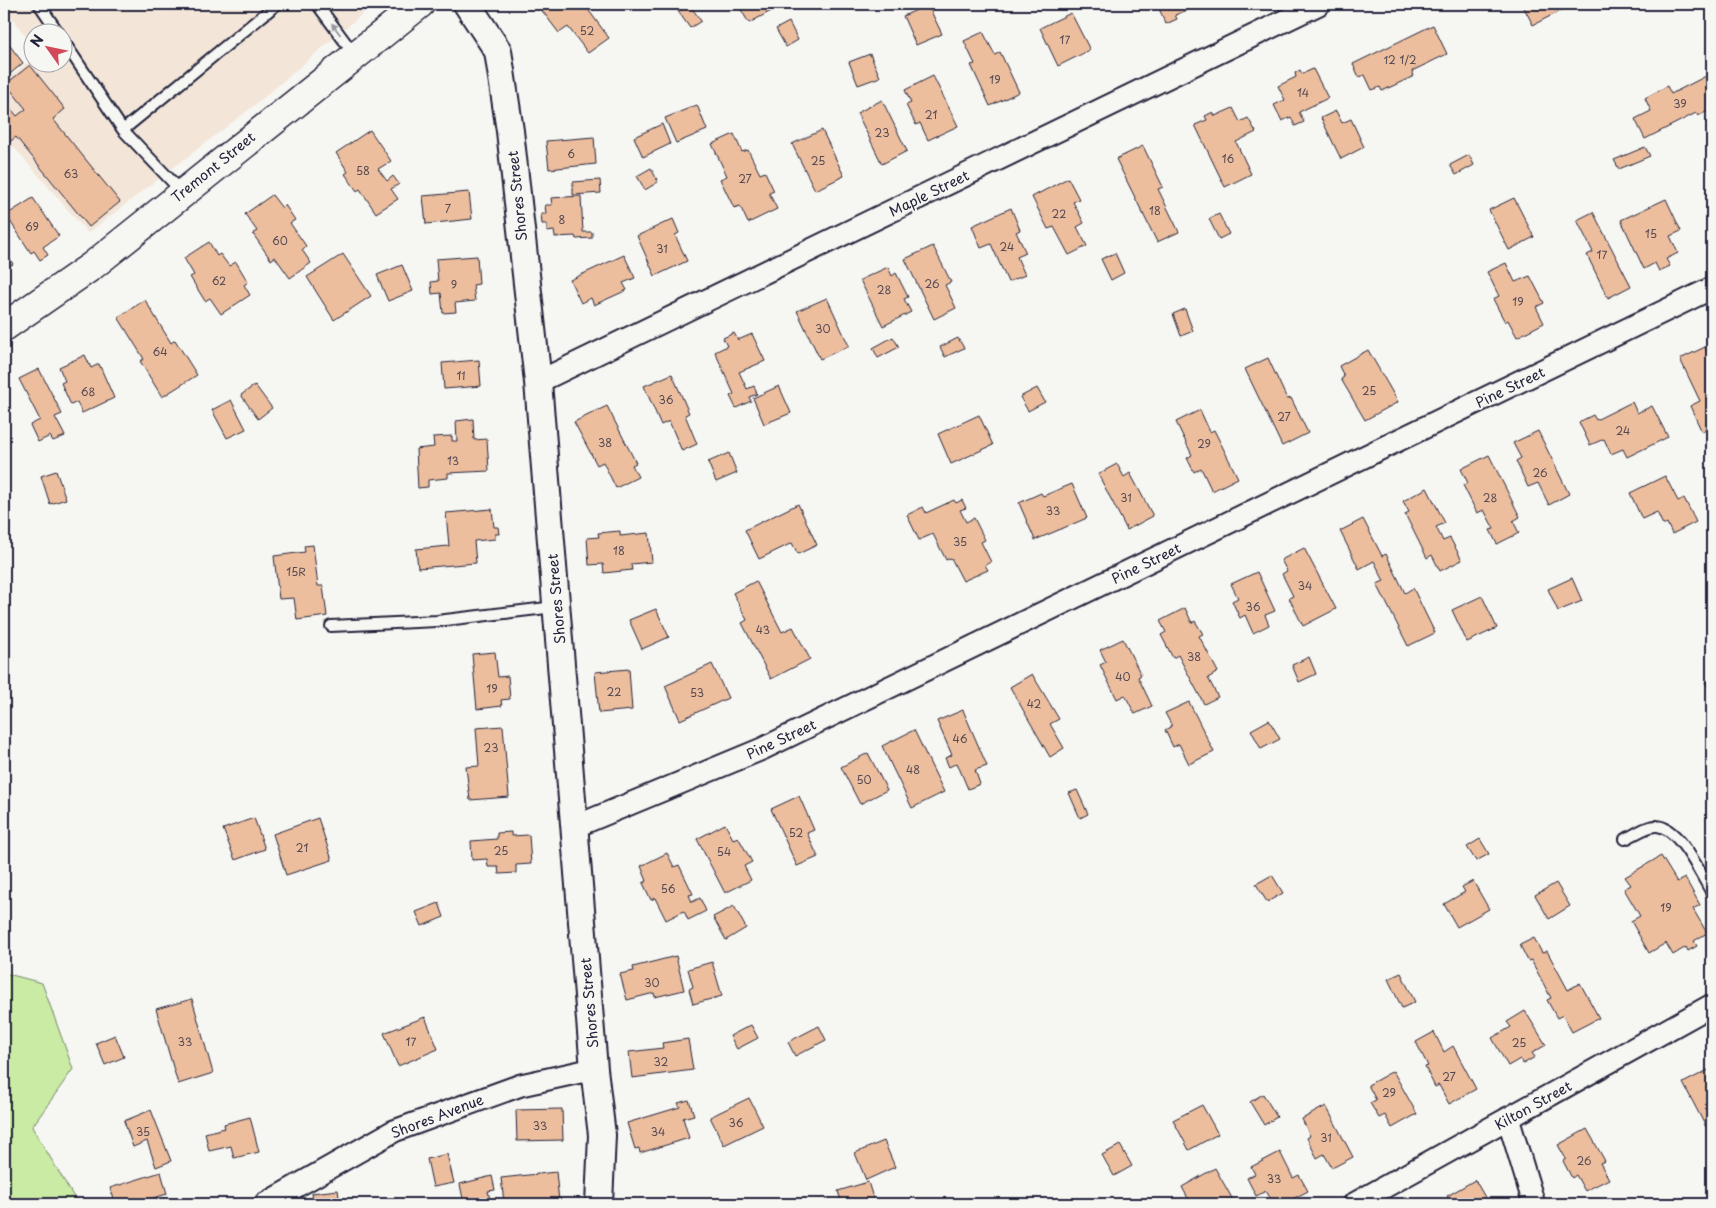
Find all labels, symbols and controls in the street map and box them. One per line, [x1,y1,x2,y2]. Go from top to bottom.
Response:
north arrow [22,22,72,72]
one-way arrow [331,22,341,36]
house number: 52 [580,22,594,39]
text: N [25,30,49,51]
house number: 17 [1060,31,1071,48]
house number: 12 1/2 [1383,51,1417,68]
house number: 19 [989,71,1001,88]
house number: 14 [1297,84,1309,101]
house number: 39 [1673,95,1687,112]
house number: 21 [925,106,937,123]
house number: 23 [875,124,889,141]
street label: Tremont Street [166,126,260,207]
house number: 6 [567,145,575,162]
street label: Shores Street [502,149,532,242]
house number: 16 [1222,150,1235,167]
house number: 25 [811,152,825,169]
house number: 58 [356,162,370,179]
street label: Maple Street [885,164,973,221]
house number: 63 [64,165,78,182]
house number: 27 [738,170,752,187]
house number: 7 [445,200,451,217]
house number: 18 [1149,202,1161,219]
house number: 22 [1052,205,1066,222]
house number: 8 [559,211,566,228]
house number: 69 [25,218,39,235]
house number: 15 [1645,225,1657,242]
house number: 60 [272,232,288,249]
house number: 24 [1000,238,1014,255]
house number: 31 [656,240,668,257]
house number: 17 [1597,246,1608,263]
house number: 62 [212,272,226,289]
house number: 26 [924,275,940,292]
house number: 9 [451,276,457,293]
house number: 28 [877,281,891,298]
house number: 19 [1512,293,1524,310]
house number: 30 [815,320,831,337]
house number: 64 [153,343,167,360]
street label: Pine Street [1472,361,1549,413]
house number: 11 [456,367,466,384]
house number: 25 [1362,382,1376,399]
house number: 68 [81,383,95,400]
house number: 36 [659,391,674,408]
house number: 27 [1277,408,1291,425]
house number: 24 [1616,422,1630,439]
house number: 38 [598,434,612,451]
house number: 29 [1197,435,1211,452]
house number: 13 [447,452,459,469]
house number: 26 [1532,464,1548,481]
house number: 31 [1120,489,1132,506]
house number: 28 [1483,489,1497,506]
house number: 33 [1046,502,1060,519]
house number: 35 [953,533,967,550]
street label: Pine Street [1108,537,1185,589]
house number: 18 [613,542,625,559]
street label: Shores Street [542,553,570,645]
house number: 15R [286,563,306,580]
house number: 34 [1298,577,1312,594]
house number: 36 [1246,598,1261,615]
house number: 43 [756,621,770,638]
house number: 38 [1187,648,1201,665]
house number: 40 [1115,668,1131,685]
house number: 19 [486,680,498,697]
house number: 22 [607,683,621,700]
house number: 53 [690,684,704,701]
house number: 42 [1027,695,1042,712]
street label: Pine Street [743,713,820,764]
house number: 46 [953,730,968,747]
house number: 23 [484,739,498,756]
house number: 48 [906,761,920,778]
house number: 50 [856,771,872,788]
house number: 52 [789,824,803,841]
house number: 21 [296,839,308,856]
house number: 25 [494,842,508,859]
house number: 54 [717,843,731,860]
house number: 56 [661,880,676,897]
house number: 19 [1660,899,1672,916]
street label: Shores Street [575,957,603,1049]
house number: 30 [644,974,660,991]
house number: 33 [178,1033,192,1050]
house number: 17 [406,1033,417,1050]
house number: 25 [1512,1034,1526,1051]
house number: 32 [654,1053,669,1070]
house number: 27 [1442,1068,1456,1085]
street label: Kilton Street [1491,1075,1576,1135]
house number: 29 [1382,1084,1396,1101]
street label: Shores Avenue [387,1089,487,1143]
house number: 36 [729,1114,744,1131]
house number: 33 [533,1117,547,1134]
house number: 35 [136,1123,150,1140]
house number: 34 [651,1123,665,1140]
house number: 31 [1320,1129,1332,1146]
house number: 26 [1576,1152,1592,1169]
house number: 33 [1267,1170,1281,1187]

